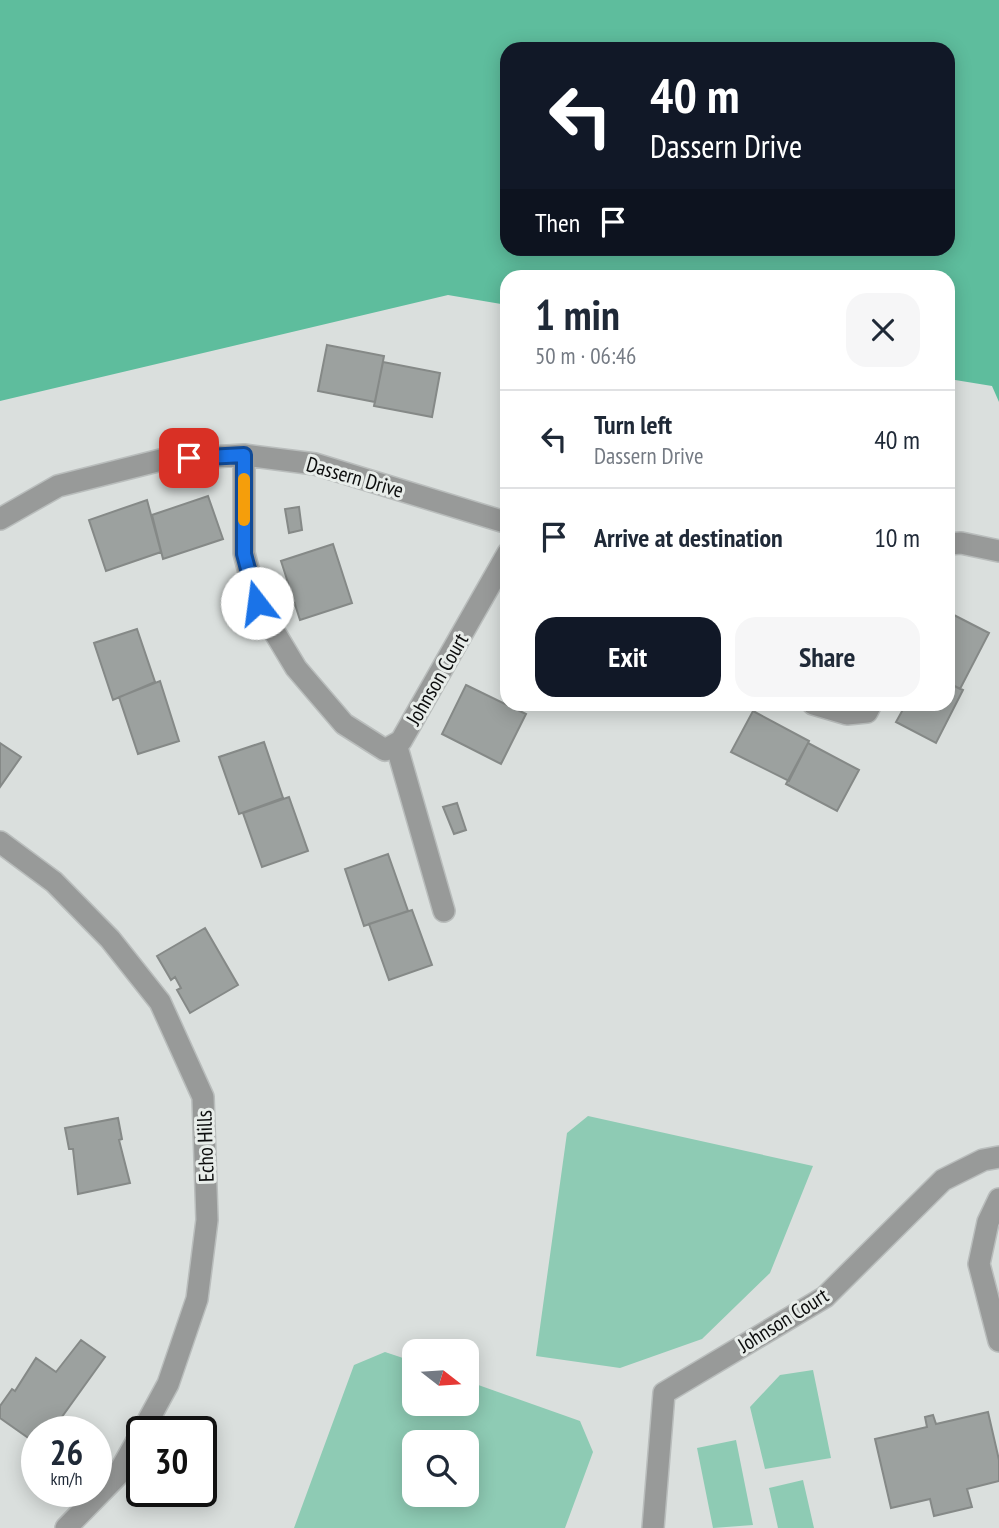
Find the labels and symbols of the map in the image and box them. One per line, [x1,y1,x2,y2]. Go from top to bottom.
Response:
pin [159,428,219,488]
street label: Dassern Drive [303,450,407,504]
position arrow [220,566,294,640]
street label: Johnson Court [399,628,474,731]
street label: Echo Hills [190,1110,220,1182]
street label: Johnson Court [732,1281,833,1359]
north arrow [402,1339,480,1416]
speed limit sign: 30 [126,1416,217,1507]

